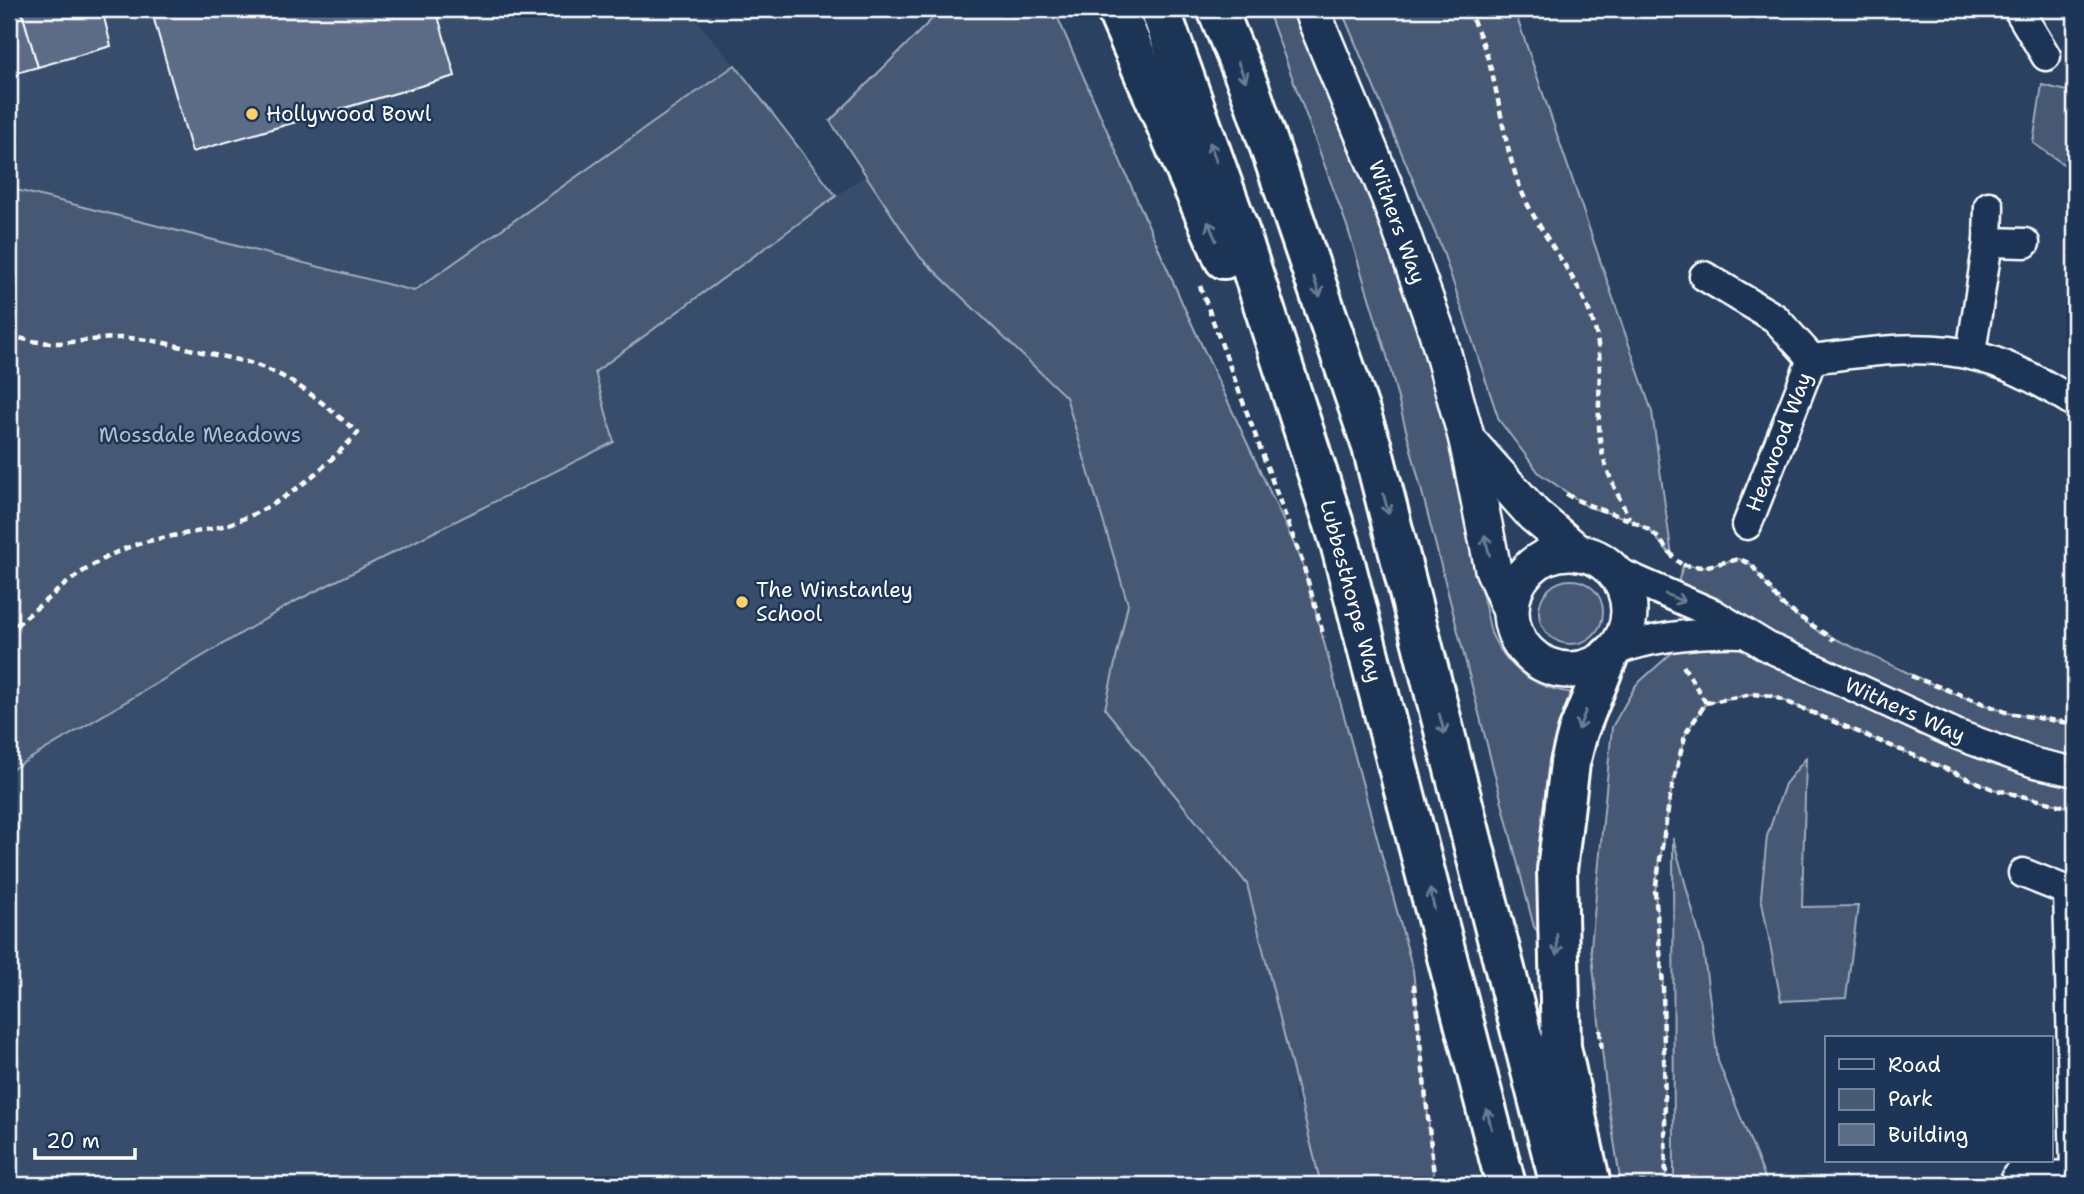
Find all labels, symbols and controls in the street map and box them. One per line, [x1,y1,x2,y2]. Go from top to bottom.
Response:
one-way arrow [1237,61,1250,82]
place label: Hollywood Bowl [266,100,432,128]
marker: Hollywood Bowl [244,106,260,122]
one-way arrow [1206,142,1218,164]
street label: Withers Way [1362,156,1432,288]
one-way arrow [1205,220,1218,242]
one-way arrow [1311,276,1324,298]
street label: Heawood Way [1740,368,1818,516]
park label: Mossdale Meadows [99,421,301,449]
one-way arrow [1380,492,1393,515]
street label: Lubbesthorpe Way [1313,497,1389,685]
one-way arrow [1480,534,1494,557]
place label: The Winstanley School [756,576,913,628]
one-way arrow [1664,592,1686,605]
marker: The Winstanley School [734,594,750,610]
street label: Withers Way [1840,671,1970,749]
one-way arrow [1575,709,1588,731]
one-way arrow [1437,713,1450,735]
one-way arrow [1425,888,1438,911]
one-way arrow [1550,933,1564,956]
legend [1825,1036,2052,1162]
text: Road [1888,1051,1941,1079]
text: Park [1888,1085,1933,1113]
one-way arrow [1482,1108,1495,1131]
scale bar [35,1117,135,1161]
text: Building [1888,1121,1968,1149]
text: 20 m [46,1127,100,1155]

